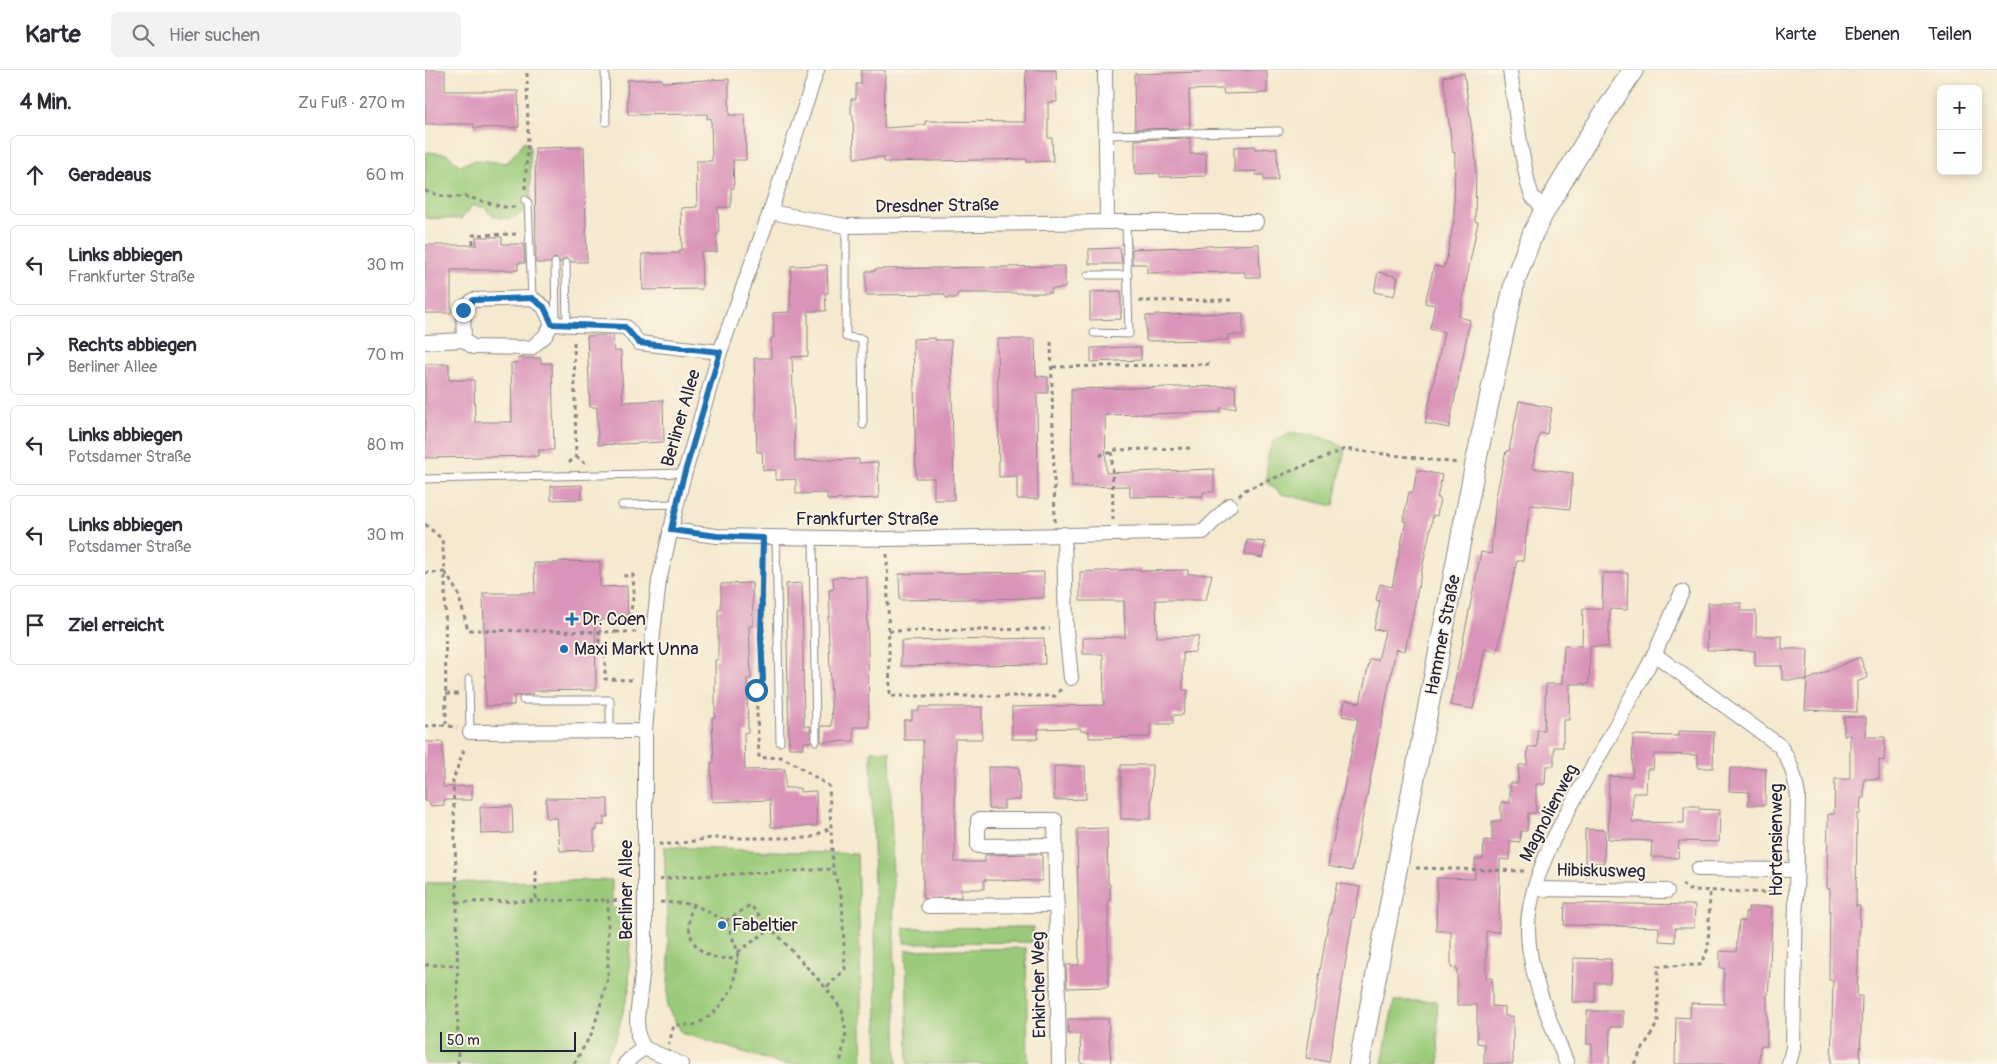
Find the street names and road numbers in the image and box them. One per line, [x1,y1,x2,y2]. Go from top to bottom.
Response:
street label: Dresdner Straße [875,193,999,219]
street label: Berliner Allee [656,367,706,469]
street label: Frankfurter Straße [796,508,938,531]
street label: Hammer Straße [1420,573,1466,697]
street label: Magnolienweg [1514,760,1584,866]
street label: Hortensienweg [1765,783,1788,897]
street label: Berliner Allee [615,840,638,940]
street label: Hibiskusweg [1556,859,1646,883]
street label: Enkircher Weg [1027,931,1051,1039]

